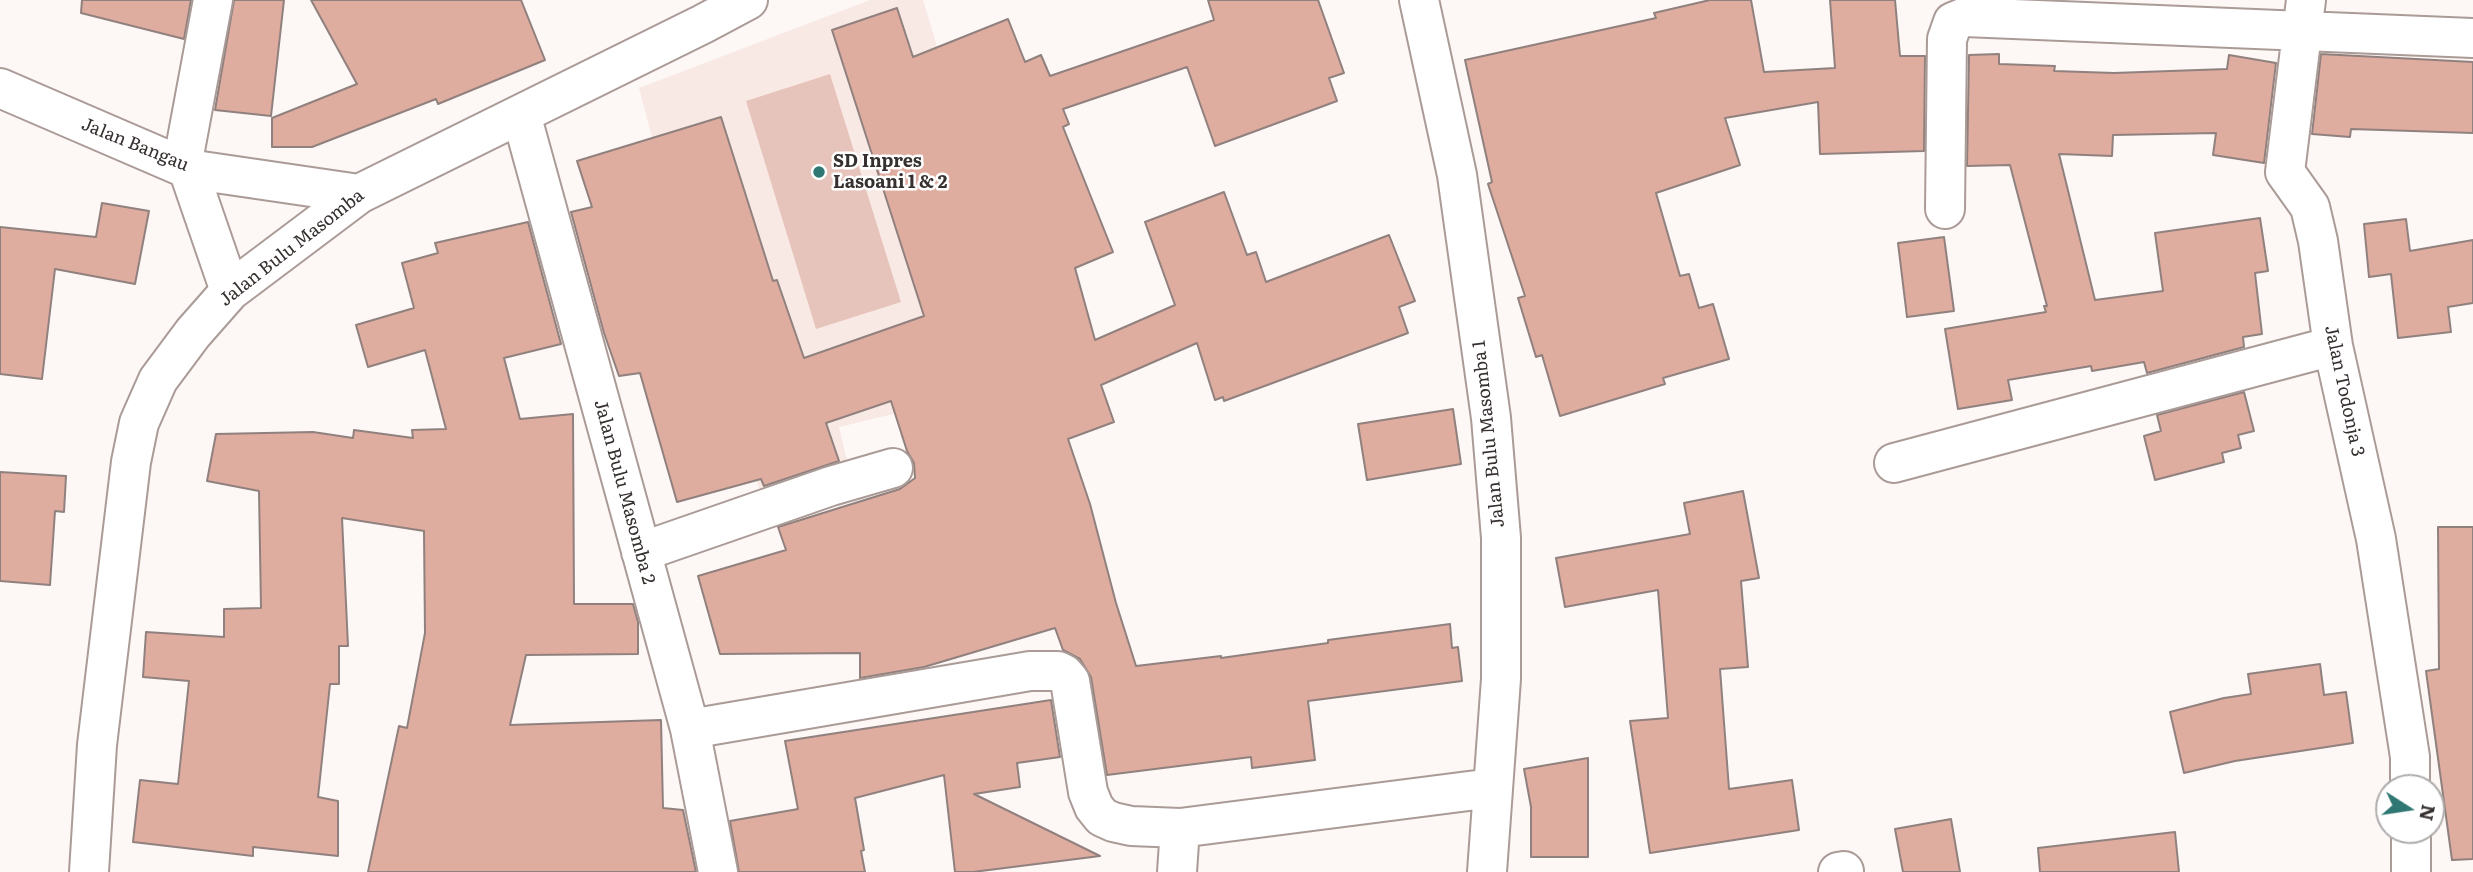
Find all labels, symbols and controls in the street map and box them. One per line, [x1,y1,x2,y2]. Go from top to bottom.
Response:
street label: Jalan Bangau [78,114,192,176]
place label: SD Inpres Lasoani 1 & 2 [833,151,947,194]
marker: SD Inpres Lasoani 1 & 2 [811,164,827,180]
street label: Jalan Bulu Masomba [215,185,369,311]
street label: Jalan Todonja 3 [2320,323,2368,459]
street label: Jalan Bulu Masomba 1 [1468,339,1510,529]
street label: Jalan Bulu Masomba 2 [589,397,659,587]
north arrow [2375,774,2445,844]
text: N [2413,802,2444,824]

